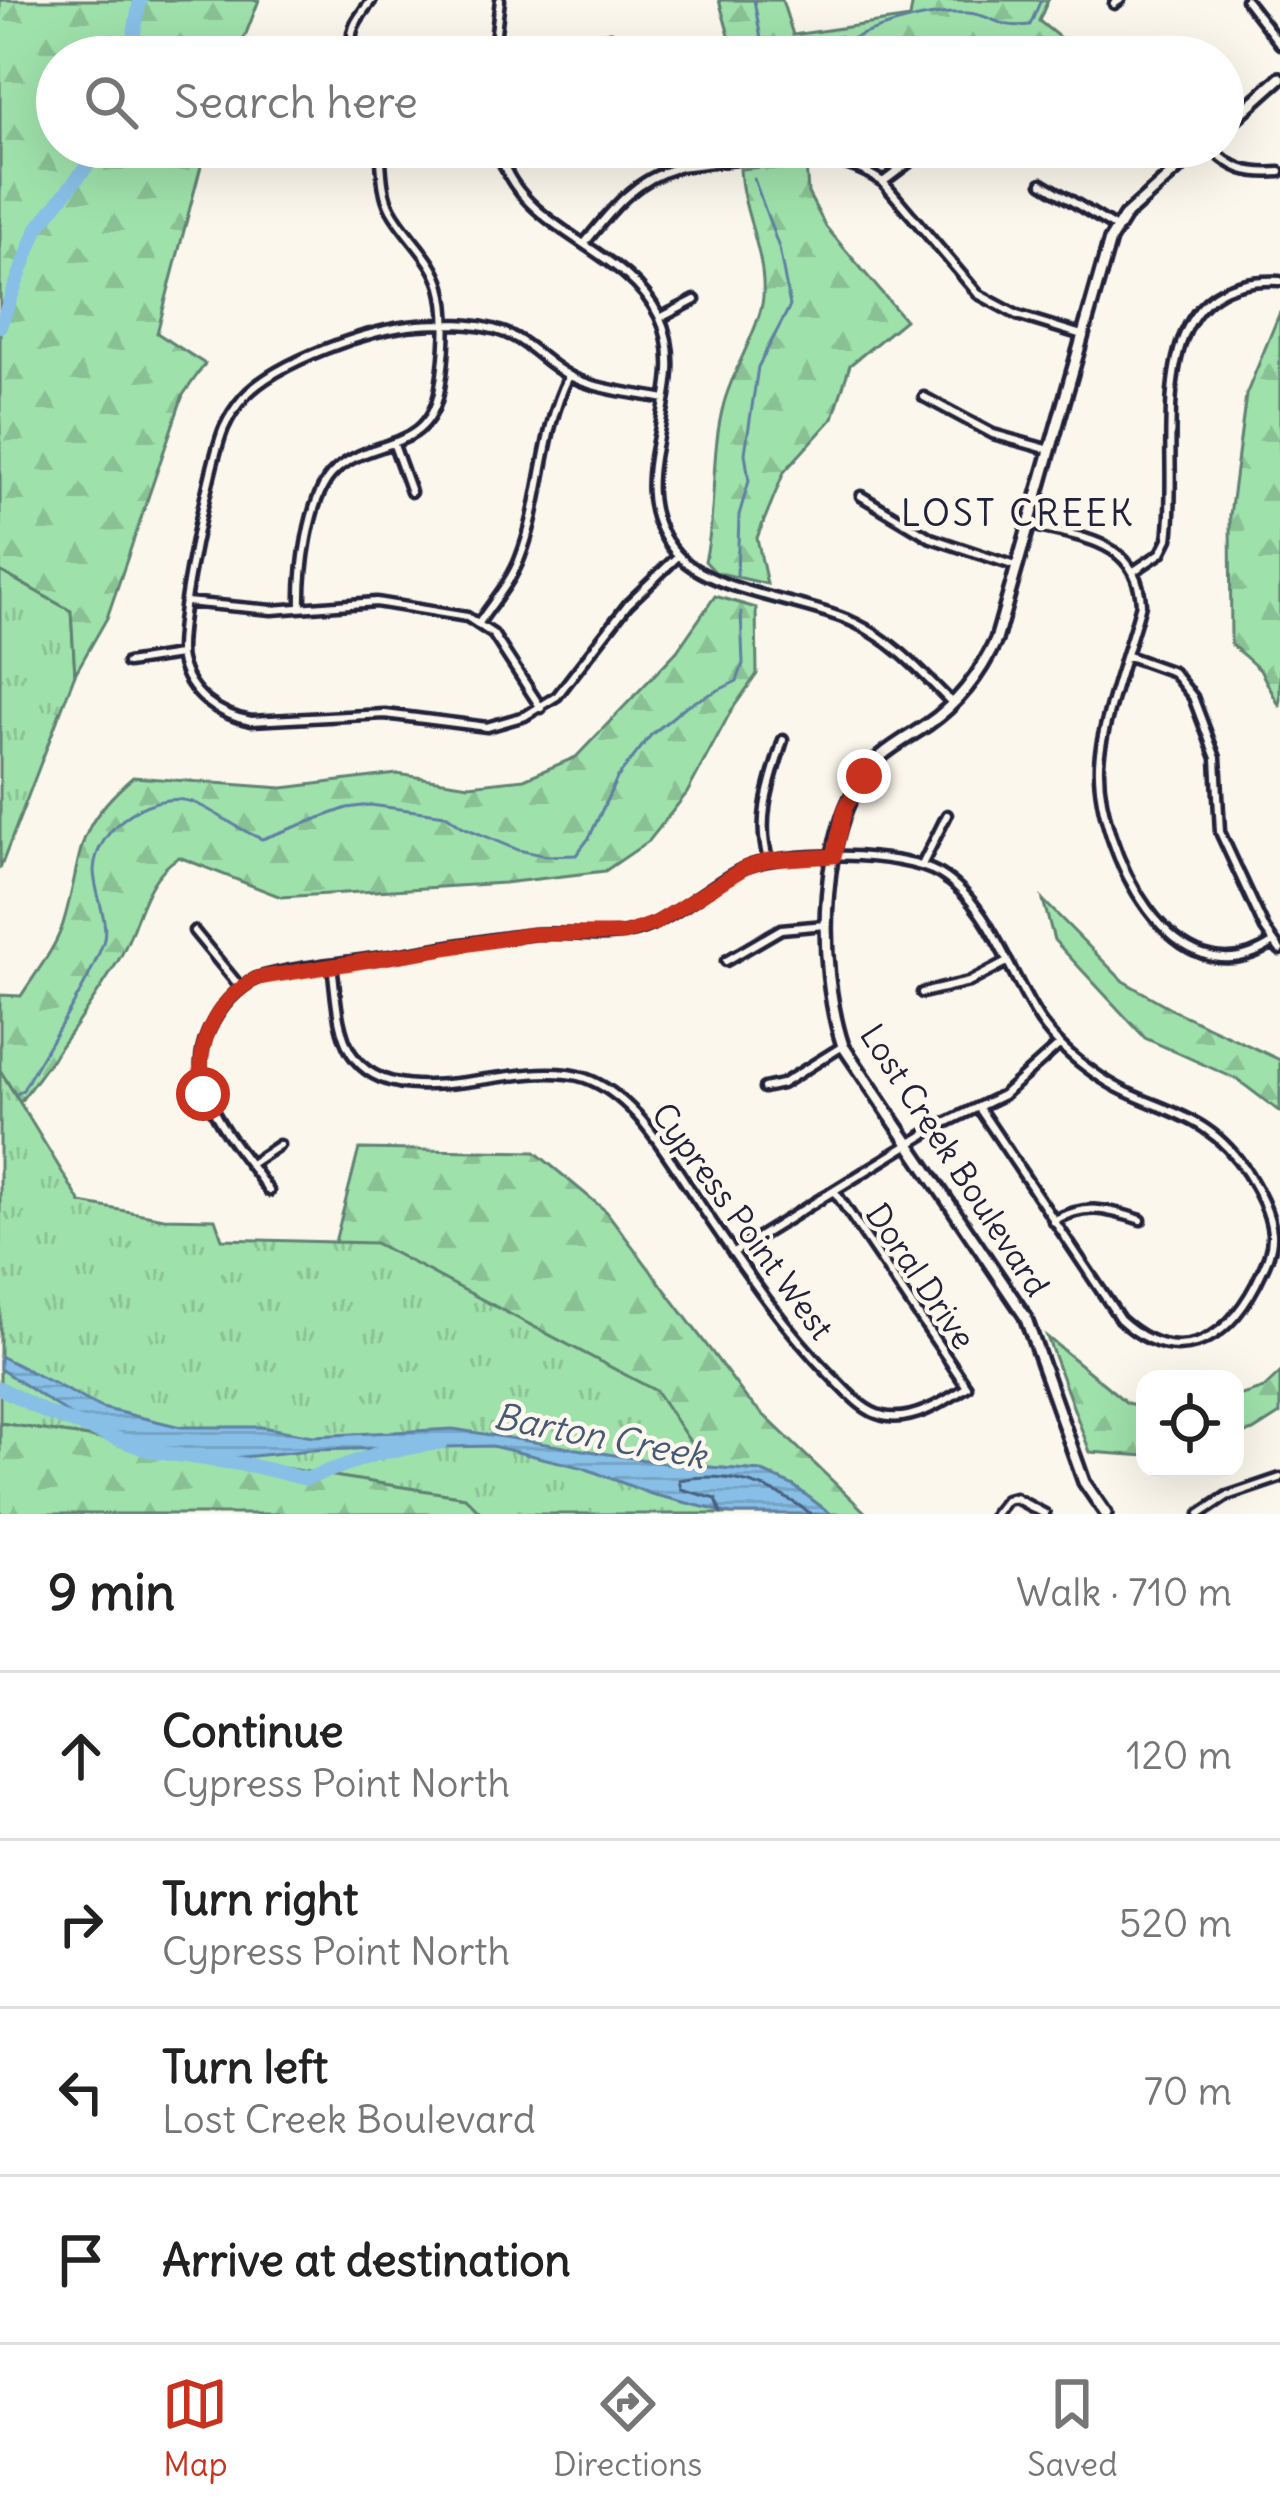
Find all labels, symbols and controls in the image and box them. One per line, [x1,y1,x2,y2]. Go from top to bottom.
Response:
search box [36,36,1244,168]
icon: search [78,69,144,135]
text: Search here [174,74,418,130]
district label: LOST CREEK [901,491,1135,536]
route end [837,749,891,803]
street label: Lost Creek Boulevard [851,1016,1059,1304]
route start [176,1067,230,1121]
street label: Cypress Point West [643,1094,843,1348]
street label: Doral Drive [857,1195,985,1357]
map controls [1136,1370,1244,1478]
button: locate [1136,1370,1244,1478]
water label: Barton Creek [490,1393,712,1479]
text: 9 min [48,1560,175,1624]
text: Walk · 710 m [1016,1568,1232,1617]
text: Continue [162,1703,344,1759]
icon: ahead [48,1723,114,1789]
text: 120 m [1126,1731,1232,1780]
text: Cypress Point North [162,1759,510,1808]
text: Turn right [162,1871,358,1927]
icon: right [48,1891,114,1957]
text: 520 m [1119,1899,1232,1948]
text: Cypress Point North [162,1927,510,1976]
text: Turn left [162,2039,328,2095]
icon: left [48,2059,114,2125]
text: 70 m [1144,2067,1232,2116]
text: Lost Creek Boulevard [162,2095,536,2144]
icon: arrive [48,2227,114,2293]
text: Arrive at destination [162,2232,571,2288]
tab: Map [162,2371,228,2485]
tab: Directions [553,2371,702,2485]
tab: Saved [1027,2371,1118,2485]

